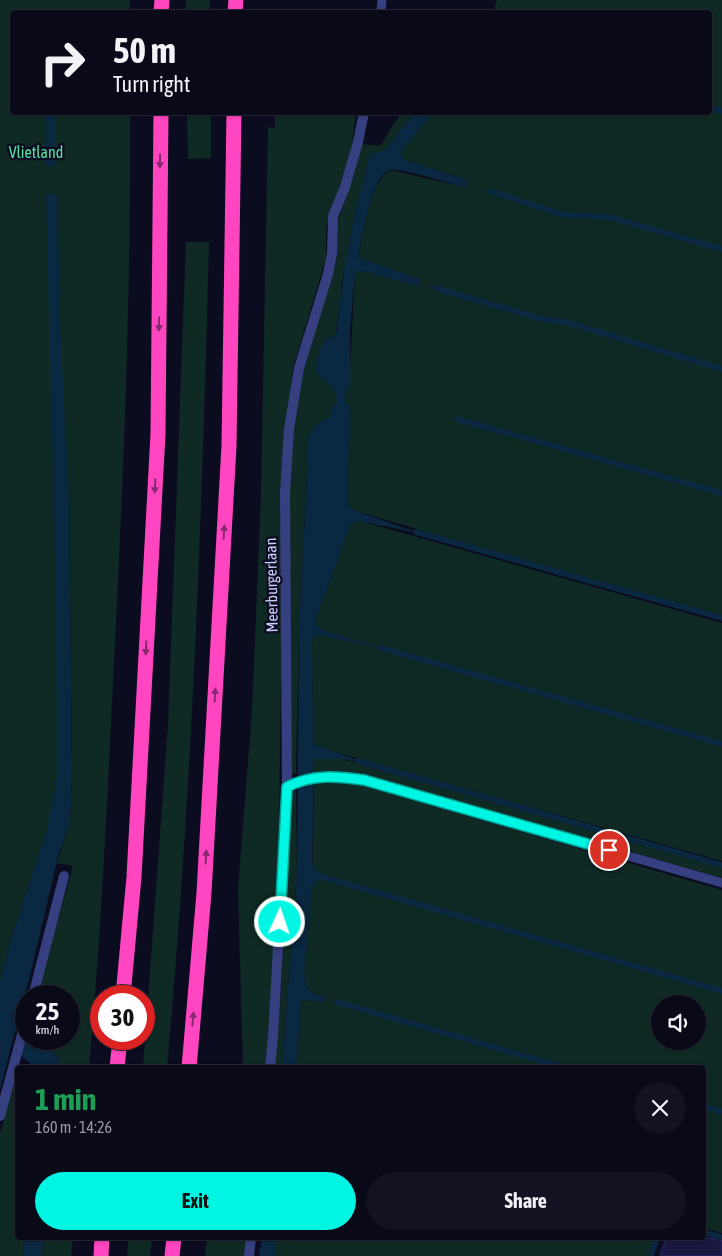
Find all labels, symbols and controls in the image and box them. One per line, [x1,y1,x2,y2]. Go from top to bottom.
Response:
icon: right [30,30,95,95]
text: 50 m [113,30,176,70]
text: Turn right [113,71,190,97]
park label: Vlietland [9,143,63,161]
one-way arrow [156,153,164,169]
one-way arrow [155,316,163,332]
one-way arrow [150,478,158,494]
one-way arrow [221,524,229,540]
street label: Meerburgerlaan [261,537,282,633]
one-way arrow [142,641,150,657]
one-way arrow [212,686,220,702]
pin [588,829,630,871]
icon: arrive [595,836,623,864]
one-way arrow [203,849,211,865]
position arrow [253,895,305,947]
speed limit sign: 30 [90,985,155,1050]
map controls [651,995,706,1050]
button: sound [651,995,706,1050]
text: 25 [36,997,59,1025]
one-way arrow [189,1011,197,1027]
text: km/h [36,1023,59,1037]
text: 1 min [35,1082,96,1116]
button: close [634,1082,686,1134]
text: 160 m · 14:26 [35,1118,112,1136]
button: Exit [35,1172,356,1230]
button: Share [366,1172,686,1230]

